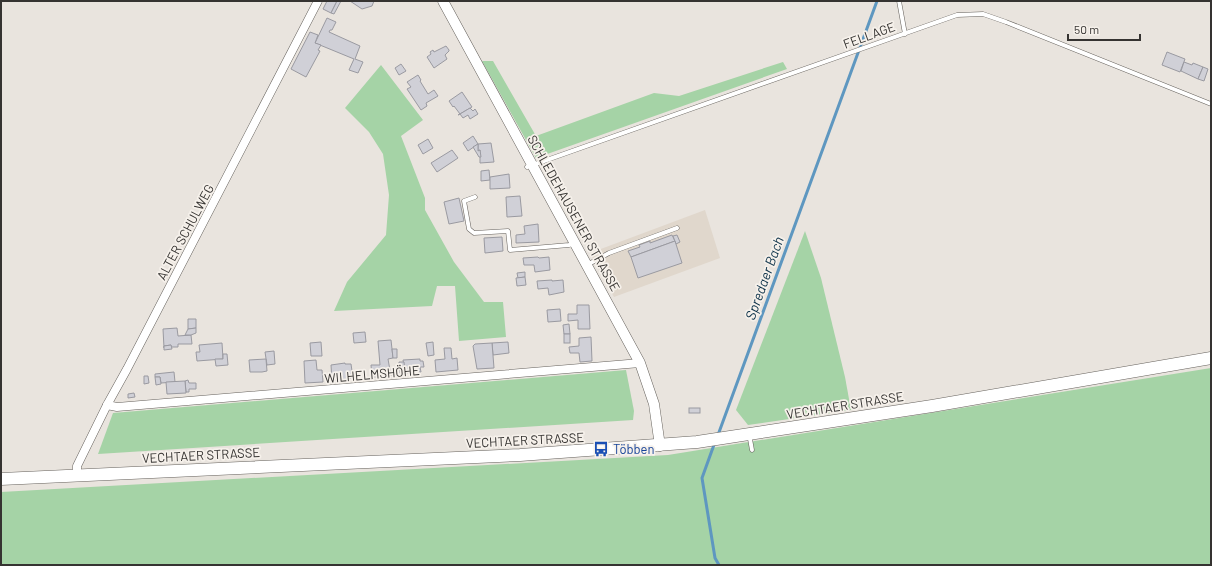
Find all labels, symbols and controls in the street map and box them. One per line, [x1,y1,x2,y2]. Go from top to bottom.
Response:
scale bar [1068,16,1140,42]
street label: FELLAGE [841,18,897,52]
text: 50 m [1074,22,1099,36]
street label: SCHLEDEHAUSENER STRASSE [524,132,624,294]
street label: ALTER SCHULWEG [153,181,217,283]
water label: Spredaer Bach [741,234,787,322]
street label: WILHELMSHÖHE [324,362,421,386]
street label: VECHTAER STRASSE [785,388,905,422]
street label: VECHTAER STRASSE [465,429,585,451]
bus stop icon: Többen [592,440,610,458]
place label: Többen [613,441,654,457]
street label: VECHTAER STRASSE [141,444,261,466]

